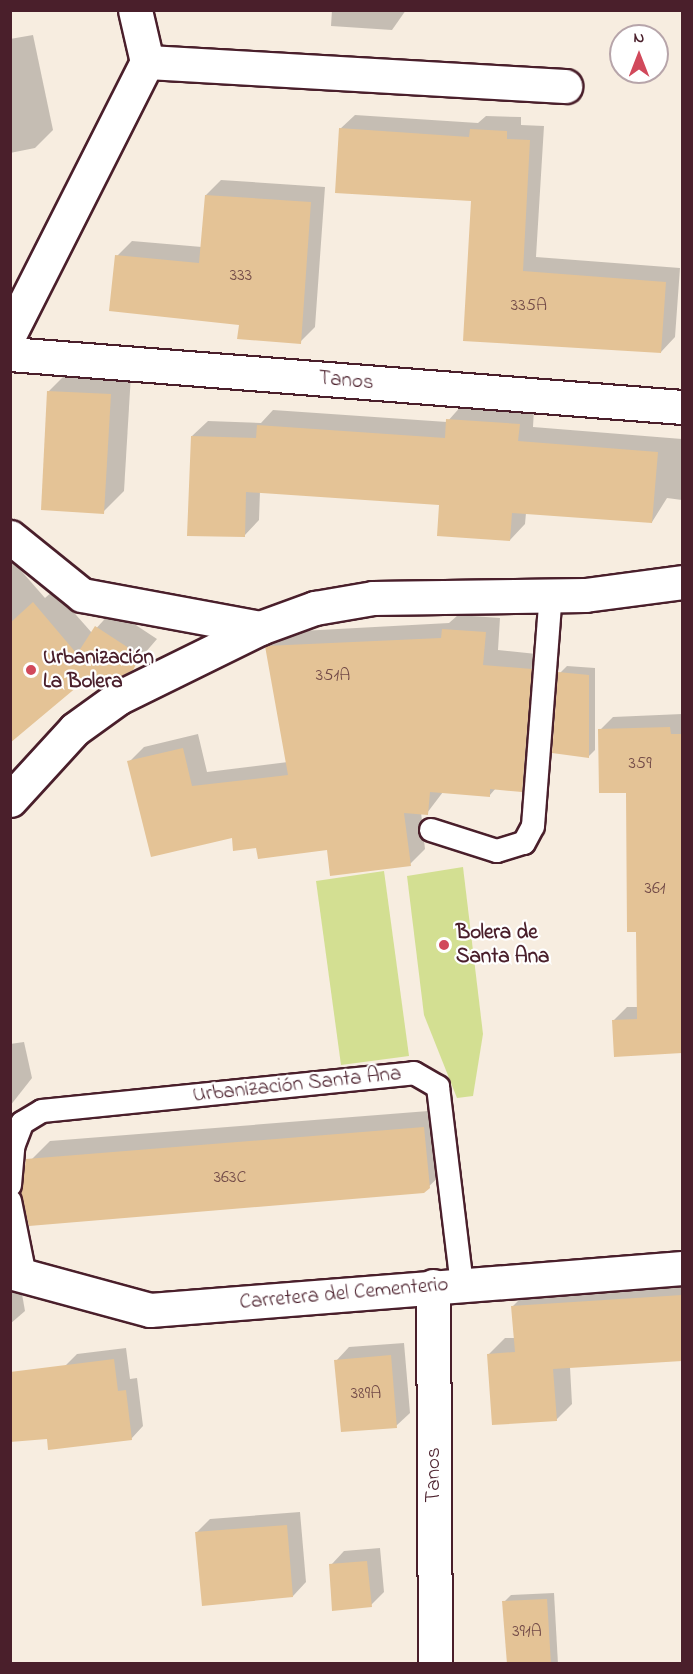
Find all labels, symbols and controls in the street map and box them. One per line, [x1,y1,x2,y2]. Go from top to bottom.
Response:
north arrow [609,24,669,84]
text: N [634,26,644,50]
house number: 333 [230,265,252,287]
house number: 335A [511,295,547,317]
street label: Tanos [317,366,375,396]
place label: Urbanización La Bolera [43,645,154,695]
marker: Urbanización La Bolera [24,663,38,677]
house number: 351A [316,665,350,687]
house number: 359 [628,753,652,775]
house number: 361 [644,878,666,900]
place label: Bolera de Santa Ana [456,920,549,970]
marker: Bolera de Santa Ana [437,938,451,952]
street label: Urbanización Santa Ana [191,1062,403,1108]
house number: 363C [214,1167,246,1189]
street label: Carretera del Cementerio [239,1272,449,1316]
house number: 389A [351,1383,381,1405]
street label: Tanos [421,1447,447,1503]
house number: 391A [512,1621,542,1643]

